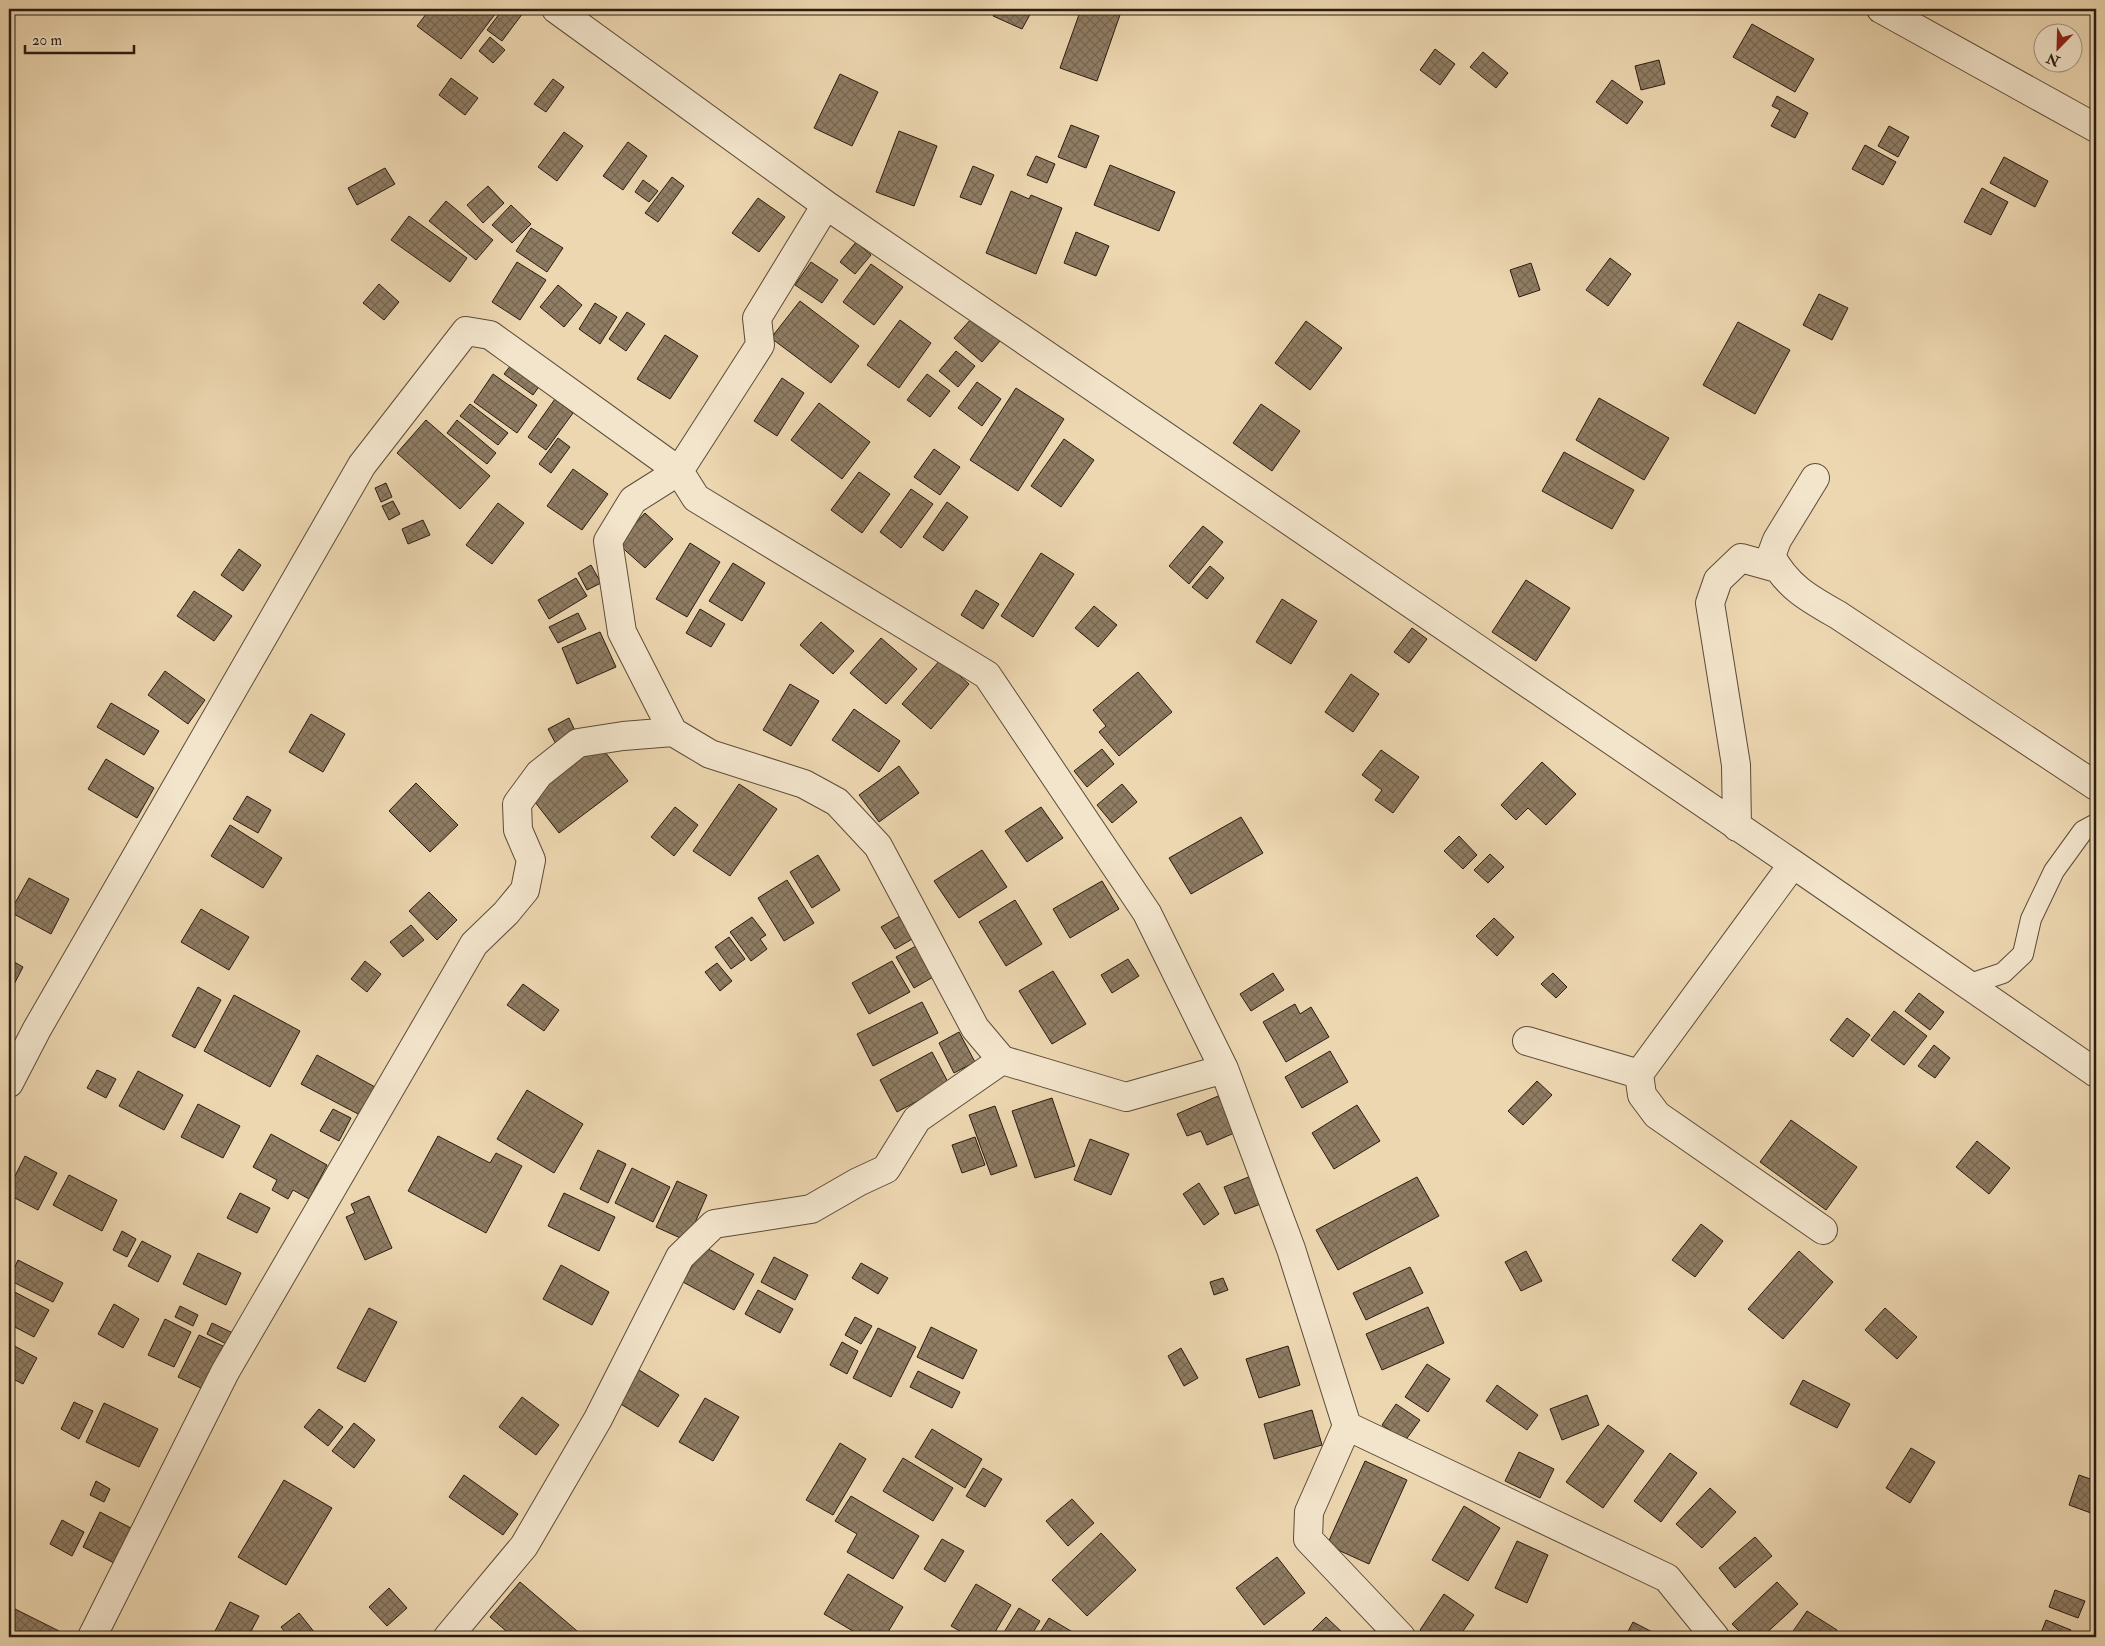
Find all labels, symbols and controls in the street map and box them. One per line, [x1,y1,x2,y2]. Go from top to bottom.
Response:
scale bar [25,22,134,54]
north arrow [2032,22,2082,72]
text: 20 m [32,31,62,50]
text: N [2044,49,2063,70]

